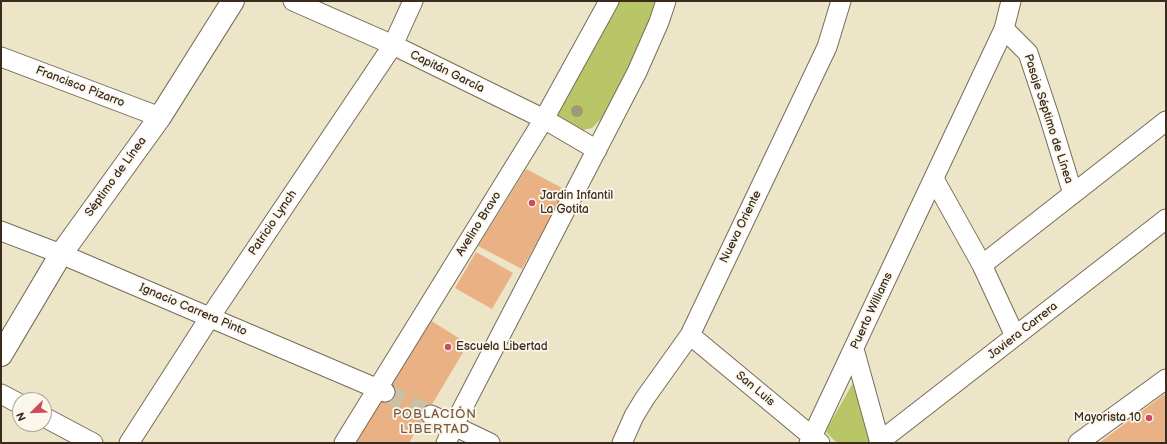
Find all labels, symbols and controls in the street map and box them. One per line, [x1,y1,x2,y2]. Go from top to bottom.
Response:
street label: Capitán García [407,48,487,96]
street label: Pasaje Séptimo de Línea [1020,52,1076,186]
street label: Francisco Pizarro [33,63,127,111]
street label: Séptimo de Línea [82,134,150,220]
street label: Patricio Lynch [246,188,300,258]
street label: Nueva Oriente [717,188,765,266]
street label: Avelino Bravo [453,189,505,259]
place label: Jardin Infantil La Gotita [540,189,613,217]
marker: Jardin Infantil La Gotita [527,198,537,208]
street label: Puerto Williams [848,270,896,352]
street label: Ignacio Carrera Pinto [137,281,249,339]
street label: Javiera Carrera [985,299,1061,363]
place label: Escuela Libertad [456,340,548,354]
marker: Escuela Libertad [443,342,453,352]
street label: San Luis [733,369,777,409]
north arrow [12,392,52,432]
district label: POBLACIÓN LIBERTAD [393,407,477,438]
text: N [14,410,29,423]
place label: Mayorista 10 [1074,411,1141,425]
marker: Mayorista 10 [1144,413,1154,423]

